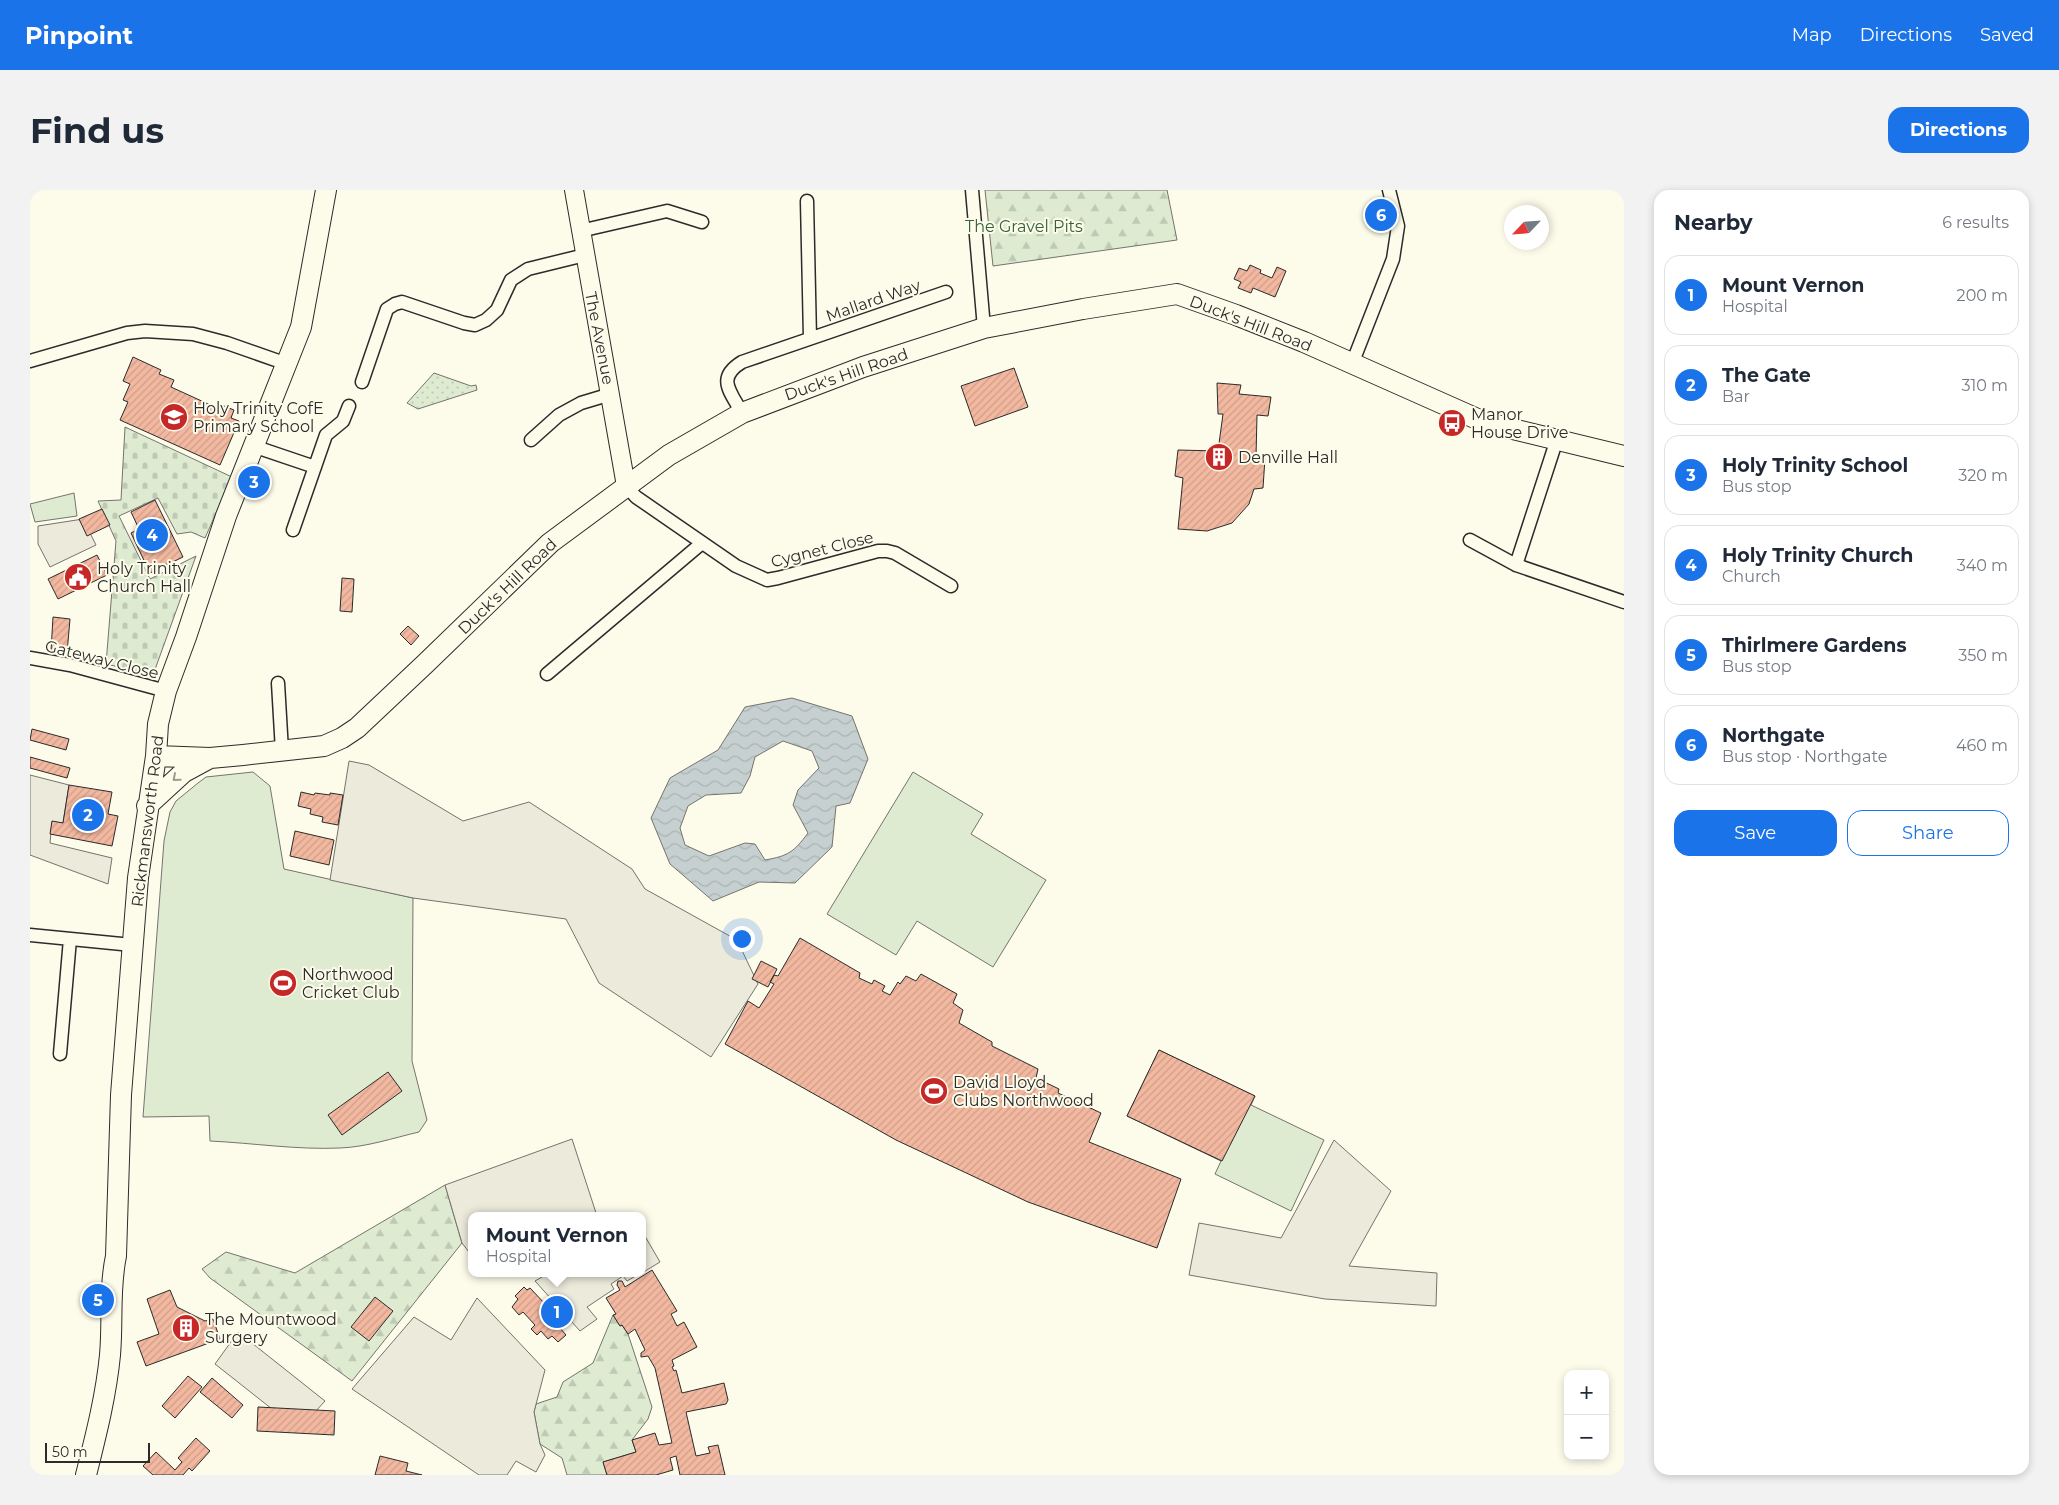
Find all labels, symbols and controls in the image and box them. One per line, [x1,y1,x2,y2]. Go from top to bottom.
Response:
text: Pinpoint [25,21,133,50]
text: Map [1792,24,1832,46]
text: Directions [1860,24,1952,46]
text: Saved [1980,24,2034,46]
button: Directions [1888,107,2029,153]
text: Find us [30,109,164,152]
pin: 6 [1365,196,1397,234]
north arrow [1504,205,1549,250]
text: Nearby [1674,210,1753,235]
text: 6 results [1942,213,2009,232]
park label: The Gravel Pits [965,217,1083,236]
text: Mount Vernon [1722,274,1864,297]
street label: Mallard Way [823,275,923,326]
text: 1 [1688,286,1694,305]
text: 200 m [1957,286,2008,305]
street label: The Avenue [581,290,618,386]
street label: Duck's Hill Road [1187,291,1315,356]
text: Hospital [1722,297,1788,316]
street label: Duck's Hill Road [782,344,911,405]
text: The Gate [1722,364,1811,387]
text: 2 [1686,376,1696,395]
text: 310 m [1961,376,2008,395]
text: Bar [1722,387,1750,406]
place label: Holy Trinity CofE Primary School [193,399,324,436]
school or university icon: Holy Trinity CofE Primary School [159,402,189,432]
place label: Manor House Drive [1471,405,1568,442]
bus stop icon: Manor House Drive [1437,408,1467,438]
building icon: Denville Hall [1204,442,1234,472]
place label: Denville Hall [1238,448,1338,467]
text: Holy Trinity School [1722,454,1908,477]
pin: 3 [238,463,270,501]
text: 3 [1686,466,1696,485]
text: 320 m [1958,466,2008,485]
text: Bus stop [1722,477,1792,496]
pin: 4 [136,516,168,554]
street label: Cygnet Close [769,528,875,571]
street label: Duck's Hill Road [454,535,561,638]
text: Holy Trinity Church [1722,544,1913,567]
text: 4 [1685,556,1697,575]
text: 340 m [1957,556,2008,575]
place label: Holy Trinity Church Hall [97,559,191,596]
public building icon: Holy Trinity Church Hall [63,562,93,592]
text: Church [1722,567,1781,586]
text: Thirlmere Gardens [1722,634,1907,657]
street label: Gateway Close [43,636,161,683]
text: 5 [1686,646,1696,665]
text: 350 m [1958,646,2008,665]
text: Bus stop [1722,657,1792,676]
text: Northgate [1722,724,1825,747]
street label: Rickmansworth Road [128,734,167,908]
text: 6 [1686,736,1696,755]
text: 460 m [1956,736,2008,755]
text: Bus stop · Northgate [1722,747,1887,766]
one-way arrow [173,773,182,781]
pin: 2 [72,796,104,834]
button: Save [1674,810,1837,856]
button: Share [1847,810,2009,856]
your location [729,926,755,952]
place label: Northwood Cricket Club [302,965,400,1002]
sports icon: Northwood Cricket Club [268,968,298,998]
place label: David Lloyd Clubs Northwood [953,1073,1094,1110]
sports icon: David Lloyd Clubs Northwood [919,1076,949,1106]
popup [468,1212,646,1277]
text: Mount Vernon [486,1224,628,1247]
text: Hospital [486,1247,552,1266]
pin: 5 [82,1281,114,1319]
pin: 1 [541,1293,573,1331]
place label: The Mountwood Surgery [205,1310,337,1347]
building icon: The Mountwood Surgery [171,1313,201,1343]
map controls [1564,1370,1609,1460]
button: + [1564,1370,1609,1415]
button: − [1564,1415,1609,1460]
scale bar [45,1440,150,1463]
text: 50 m [52,1443,88,1461]

